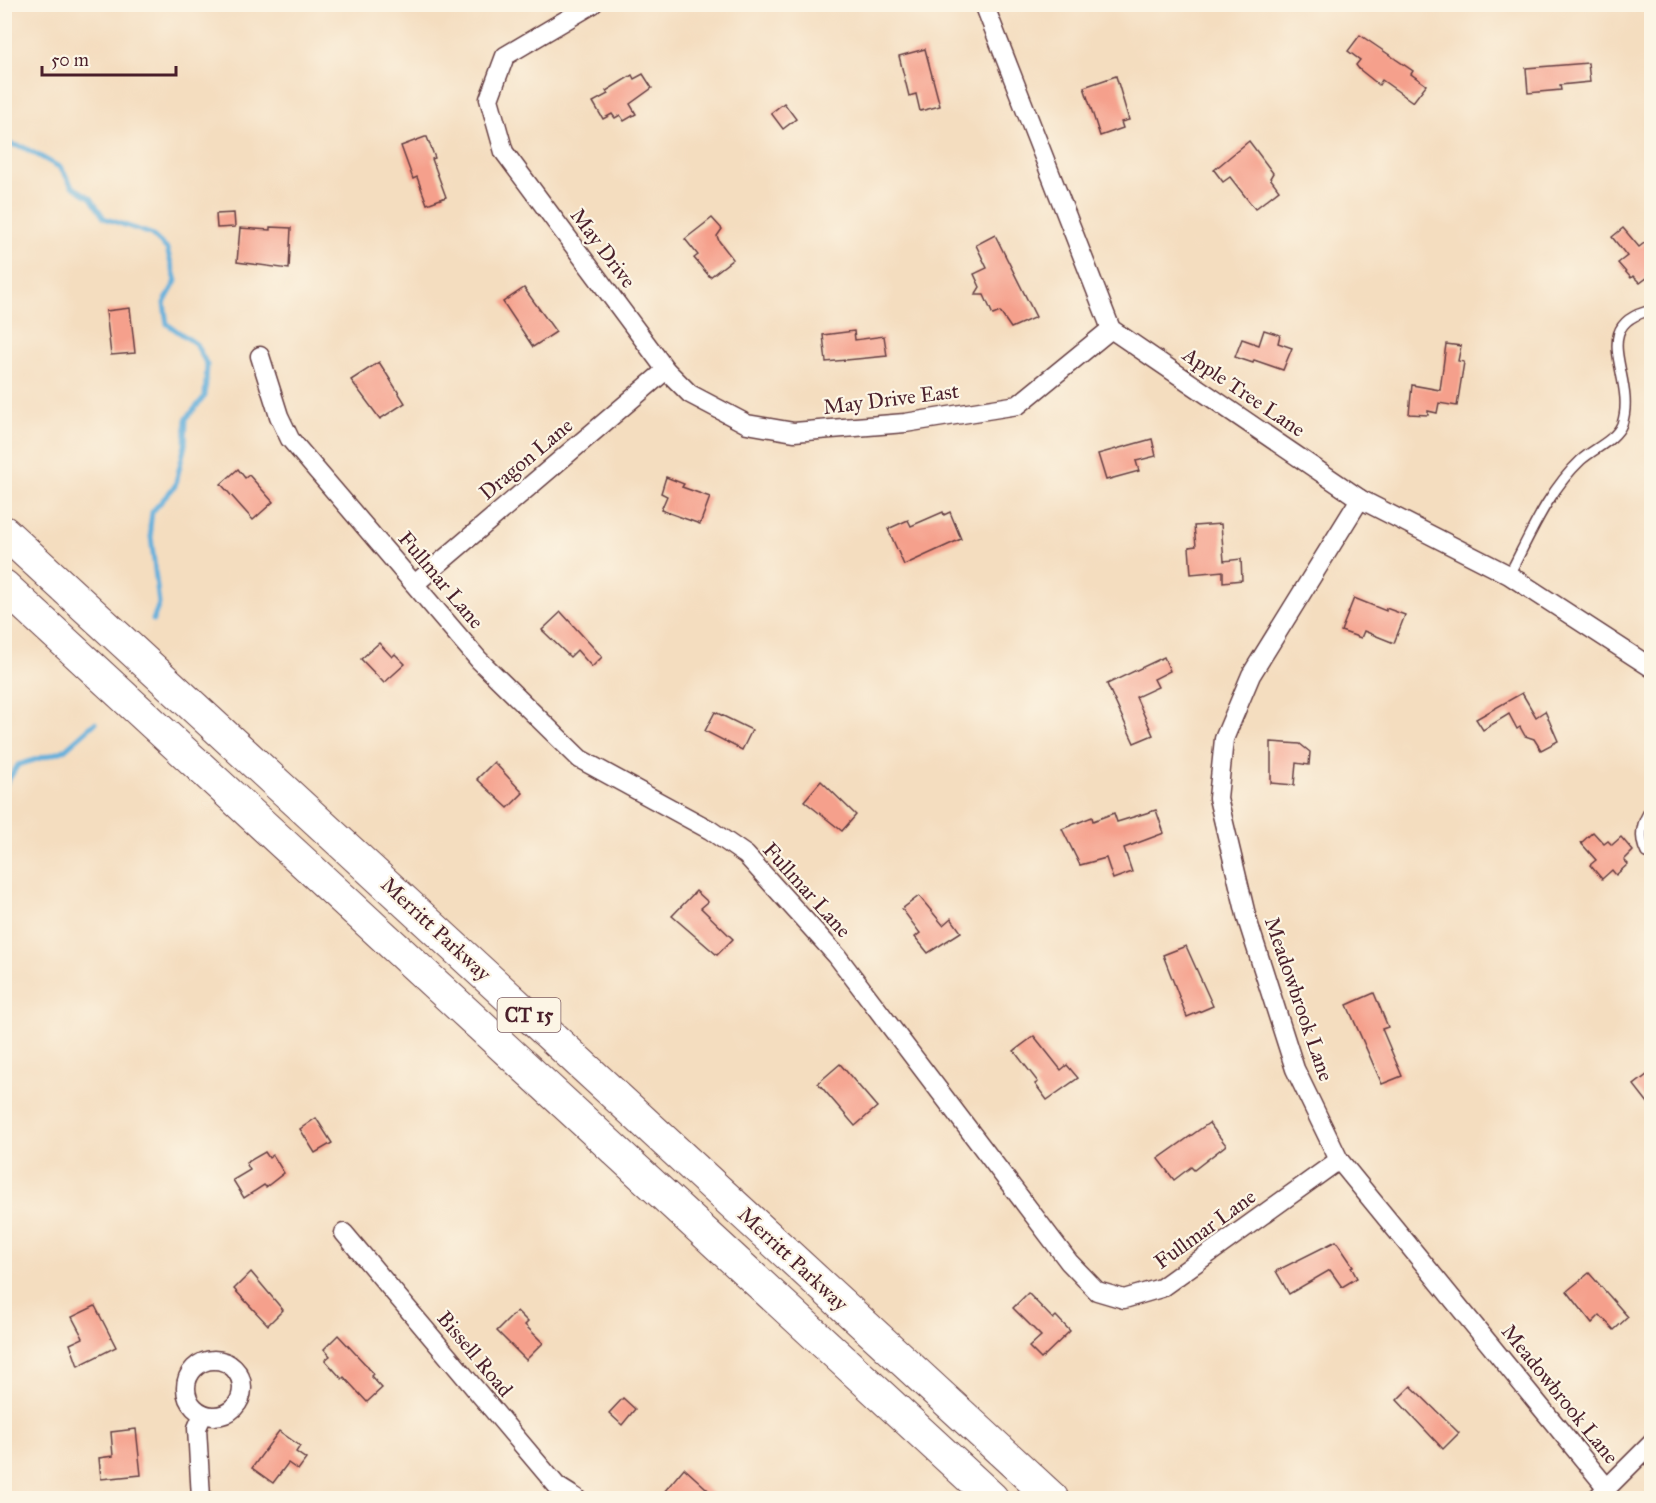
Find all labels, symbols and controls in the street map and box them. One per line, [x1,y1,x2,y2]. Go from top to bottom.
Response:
scale bar [42,39,176,77]
text: 50 m [51,49,89,71]
street label: May Drive [565,203,642,293]
street label: Apple Tree Lane [1177,341,1310,443]
street label: May Drive East [822,378,961,420]
street label: Dragon Lane [474,412,578,506]
street label: Fullmar Lane [393,526,490,634]
street label: Fullmar Lane [757,837,857,943]
street label: Merritt Parkway [376,871,497,987]
street label: Meadowbrook Lane [1259,913,1339,1085]
road number: CT 15 [498,998,560,1032]
street label: Fullmar Lane [1149,1183,1261,1275]
street label: Merritt Parkway [733,1201,854,1317]
street label: Bissell Road [432,1306,519,1403]
street label: Meadowbrook Lane [1496,1319,1624,1469]

